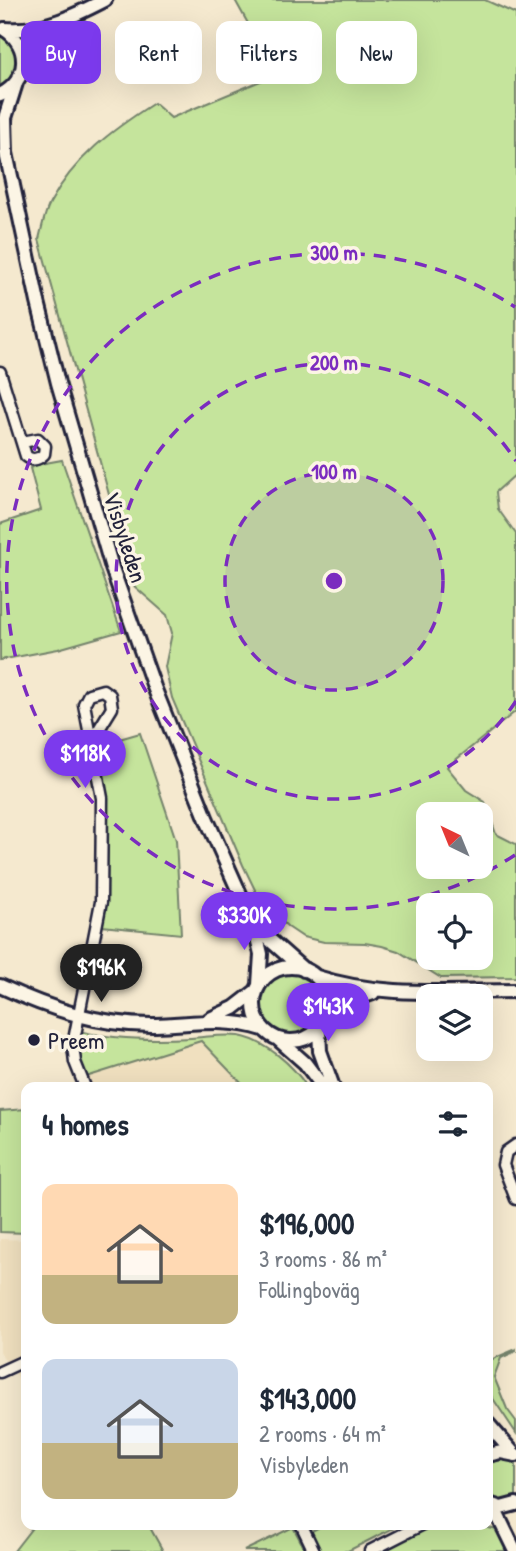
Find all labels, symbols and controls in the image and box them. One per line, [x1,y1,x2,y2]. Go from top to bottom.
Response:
chip: Buy [21,21,101,84]
chip: Rent [115,21,202,84]
chip: Filters [216,21,322,84]
chip: New [336,21,417,84]
text: 300 m [310,238,358,267]
text: 200 m [310,348,358,377]
text: 100 m [311,457,357,486]
street label: Visbyleden [96,487,156,587]
centre of rings [322,569,346,593]
pin: $118K [36,730,134,790]
text: $118K [60,737,110,768]
north arrow [416,802,494,878]
map controls [416,802,493,1061]
pin: $330K [195,892,293,952]
button: locate [416,893,493,970]
text: $330K [217,899,271,930]
pin: $196K [52,944,150,1004]
text: $196K [76,951,126,982]
pin: $143K [279,984,377,1043]
button: layers [416,984,493,1061]
text: $143K [303,990,353,1021]
place label: Preem [48,1024,104,1056]
marker: Preem [26,1032,42,1048]
text: 4 homes [42,1104,129,1144]
icon: filters [434,1105,472,1143]
text: $196,000 [259,1203,354,1243]
icon: home [98,1212,182,1296]
text: 3 rooms · 86 m² [259,1243,387,1274]
text: Follingboväg [259,1274,360,1305]
text: $143,000 [259,1378,356,1418]
icon: home [98,1387,182,1471]
text: 2 rooms · 64 m² [259,1418,386,1449]
text: Visbyleden [259,1449,349,1480]

